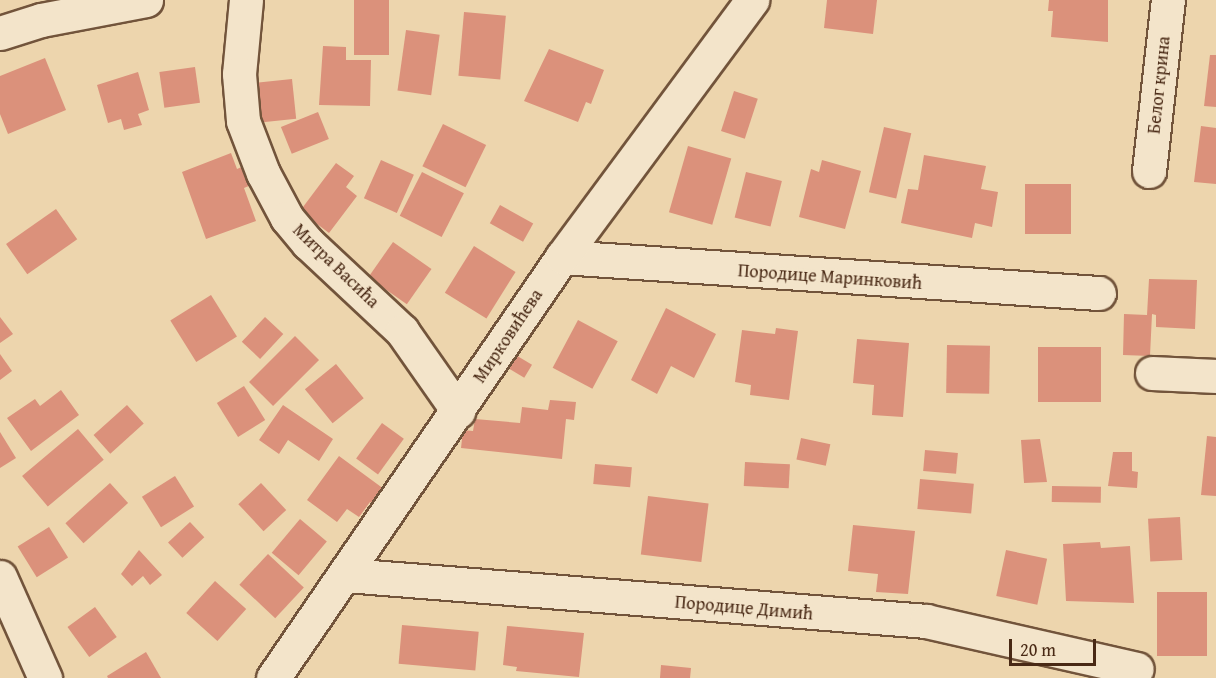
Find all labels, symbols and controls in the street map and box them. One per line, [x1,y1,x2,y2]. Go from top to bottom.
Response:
street label: Белог крина [1143,35,1175,135]
street label: Митра Васића [288,219,384,313]
street label: Породице Маринковић [737,260,923,294]
street label: Мирковићева [469,285,547,387]
street label: Породице Димић [674,591,814,625]
scale bar [1012,627,1099,665]
text: 20 m [1020,636,1056,663]

